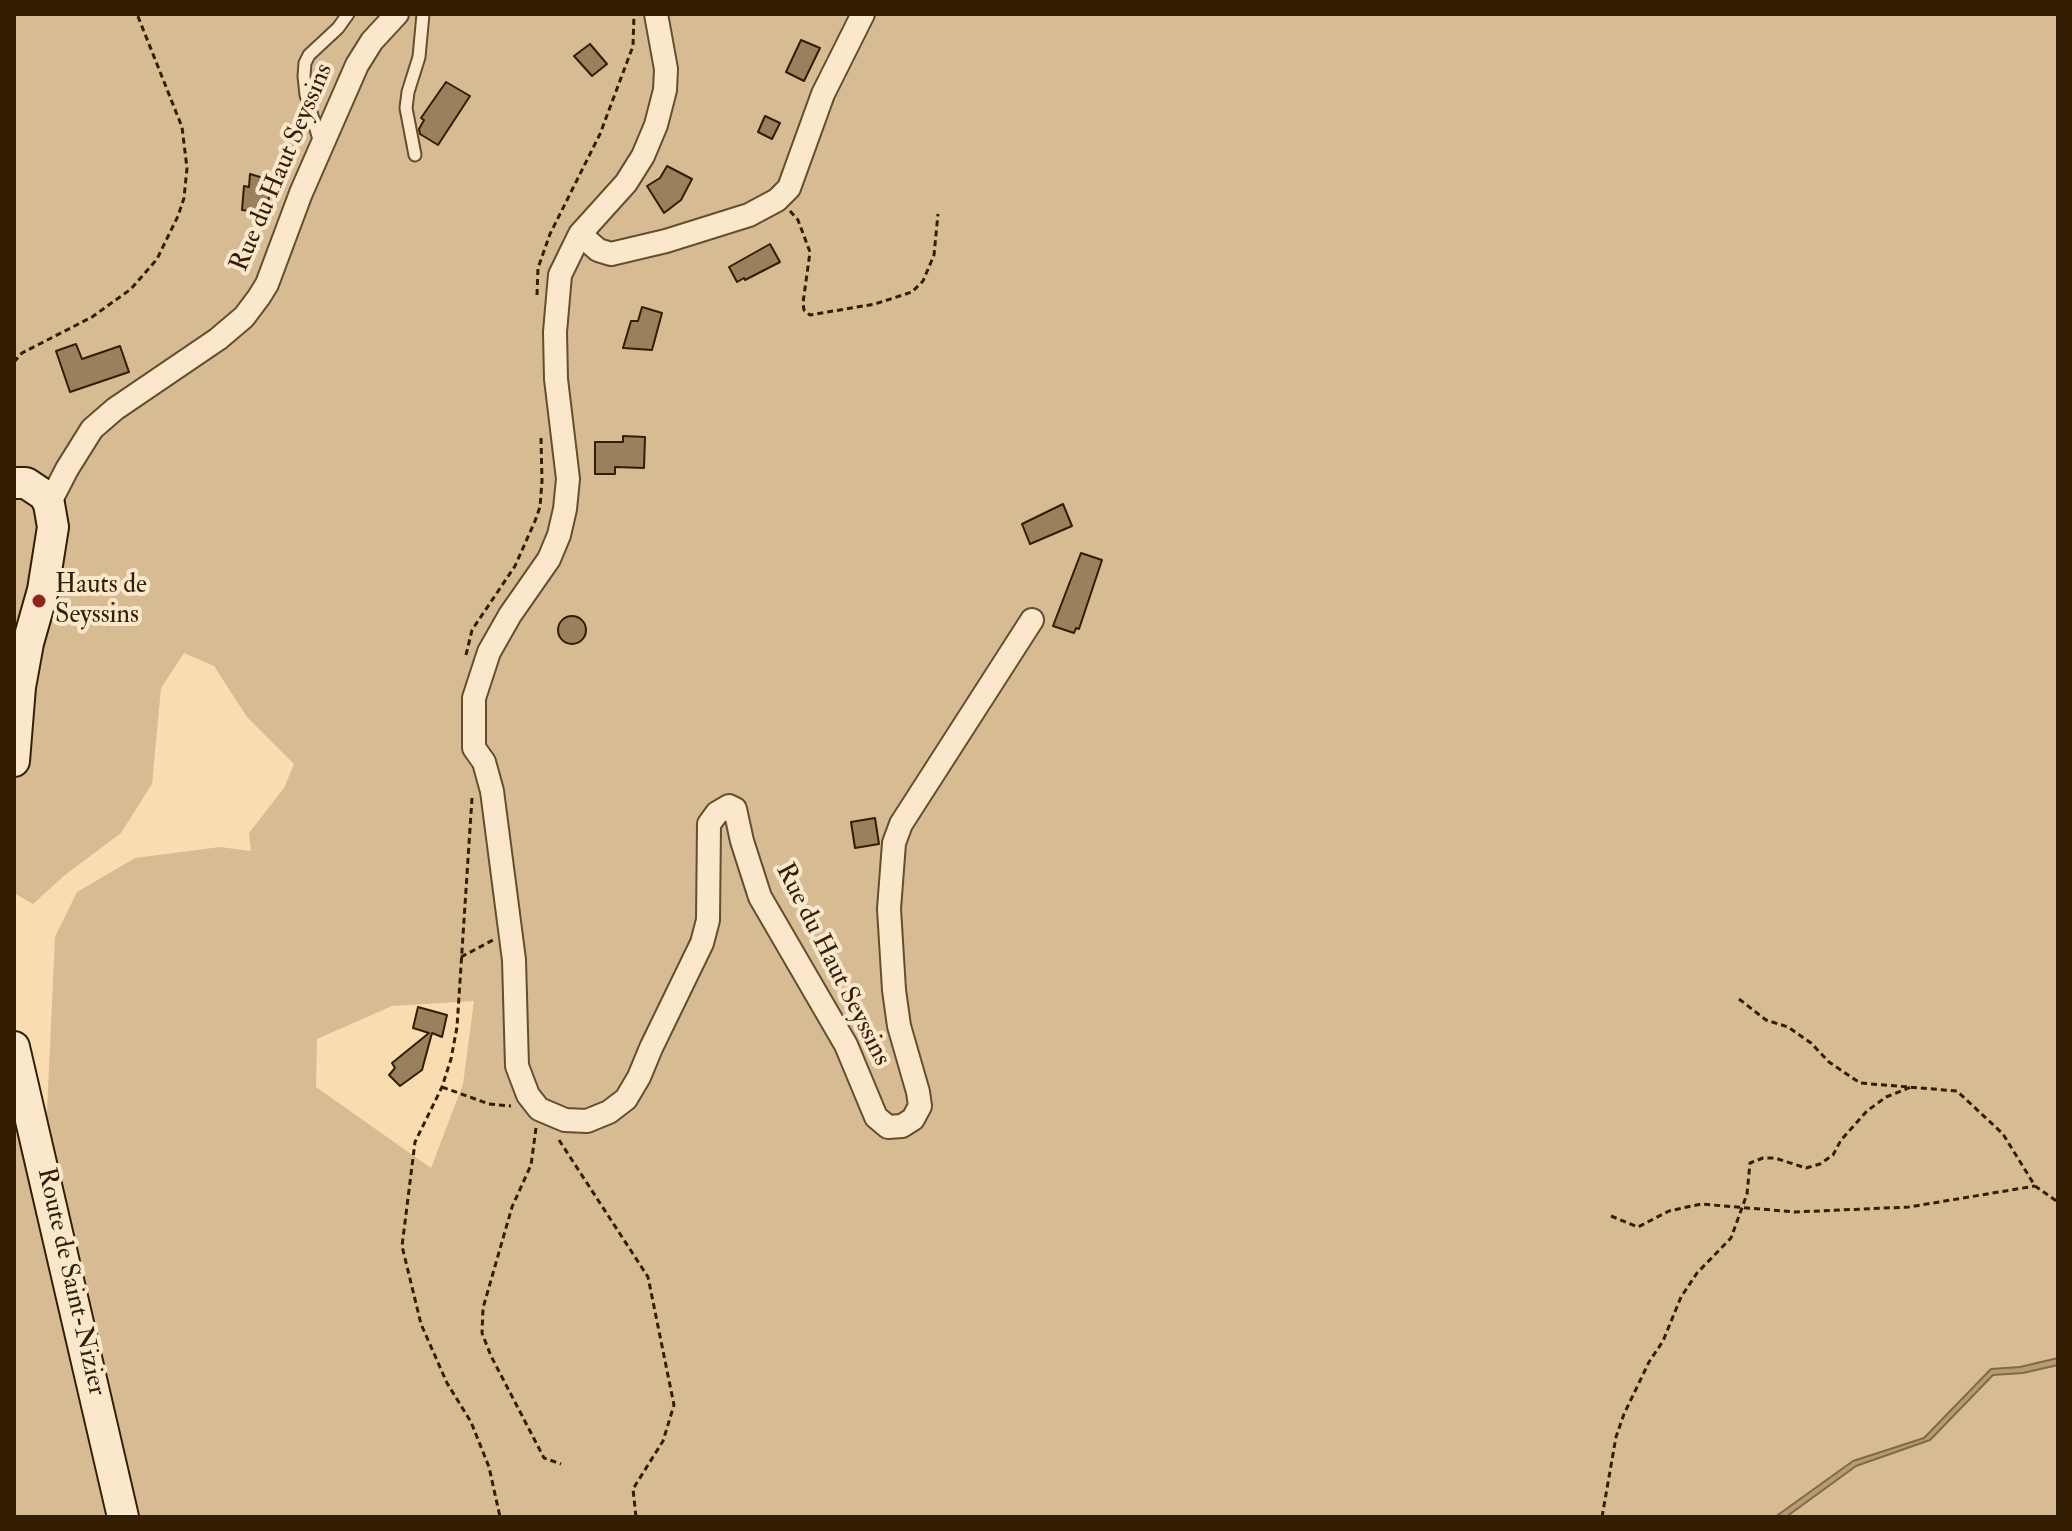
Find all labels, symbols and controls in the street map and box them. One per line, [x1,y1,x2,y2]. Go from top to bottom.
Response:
street label: Rue du Haut Seyssins [225,59,341,277]
place label: Hauts de Seyssins [55,570,147,632]
marker: Hauts de Seyssins [30,592,48,610]
street label: Rue du Haut Seyssins [767,859,897,1071]
street label: Route de Saint-Nizier [29,1165,111,1399]

